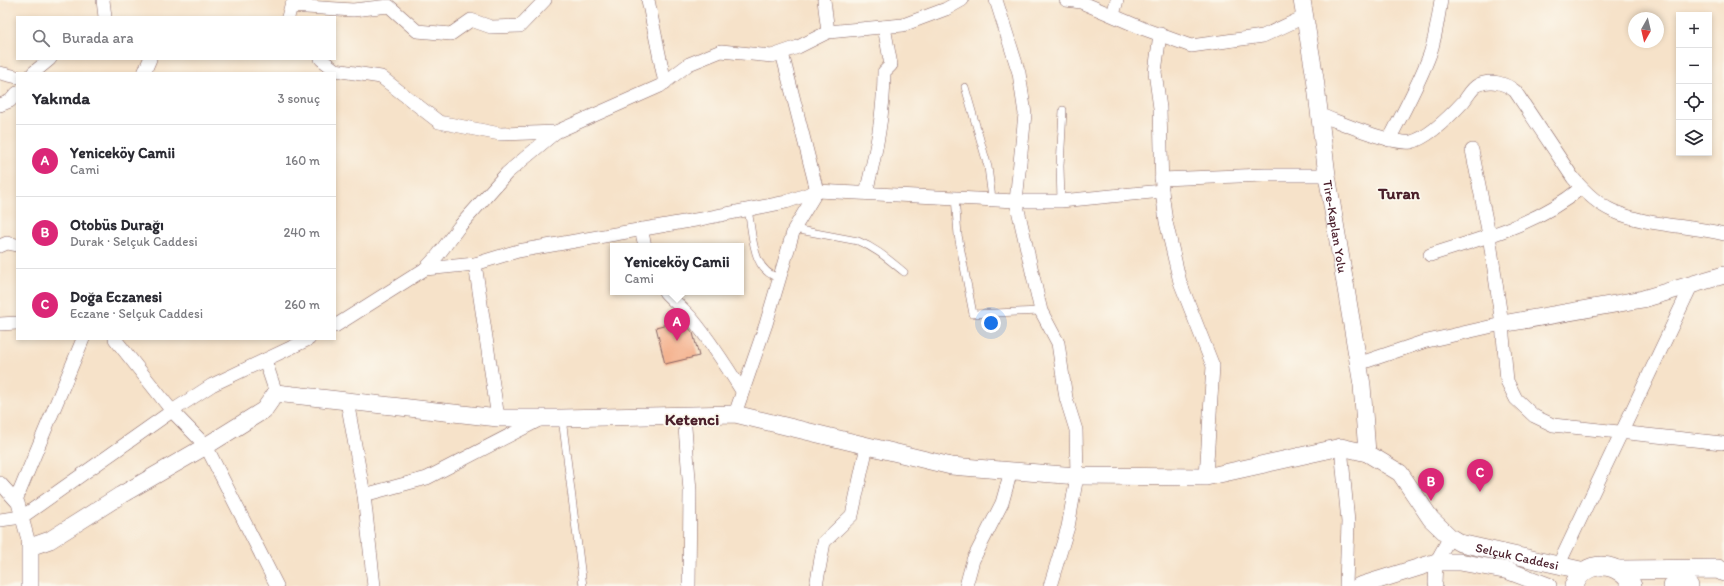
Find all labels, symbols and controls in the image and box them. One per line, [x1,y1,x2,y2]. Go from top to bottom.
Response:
north arrow [1628,12,1664,48]
map controls [1676,12,1712,156]
button: + [1676,12,1712,48]
search box [16,16,336,60]
icon: search [30,27,52,49]
text: Burada ara [62,29,134,47]
button: − [1676,48,1712,84]
button: locate [1676,84,1712,120]
text: Yakında [32,88,90,108]
text: 3 sonuç [277,91,320,106]
button: layers [1676,120,1712,156]
text: Yeniceköy Camii [70,144,175,162]
text: A [41,153,49,168]
text: 160 m [285,153,320,168]
text: Cami [70,162,99,177]
street label: Tire-Kaplan Yolu [1320,179,1350,274]
district label: Turan [1377,183,1421,203]
text: Otobüs Durağı [70,216,164,234]
text: B [41,225,49,240]
text: 240 m [283,225,320,240]
text: Durak · Selçuk Caddesi [70,234,198,249]
popup [610,243,744,295]
text: Yeniceköy Camii [624,253,730,271]
text: Cami [624,271,654,286]
text: Doğa Eczanesi [70,288,162,306]
text: C [41,297,49,312]
text: 260 m [284,297,320,312]
text: Eczane · Selçuk Caddesi [70,306,203,321]
pin: A [664,308,690,341]
your location [981,313,1001,333]
district label: Ketenci [665,409,719,429]
pin: C [1467,459,1493,492]
pin: B [1418,468,1444,501]
street label: Selçuk Caddesi [1474,540,1560,573]

